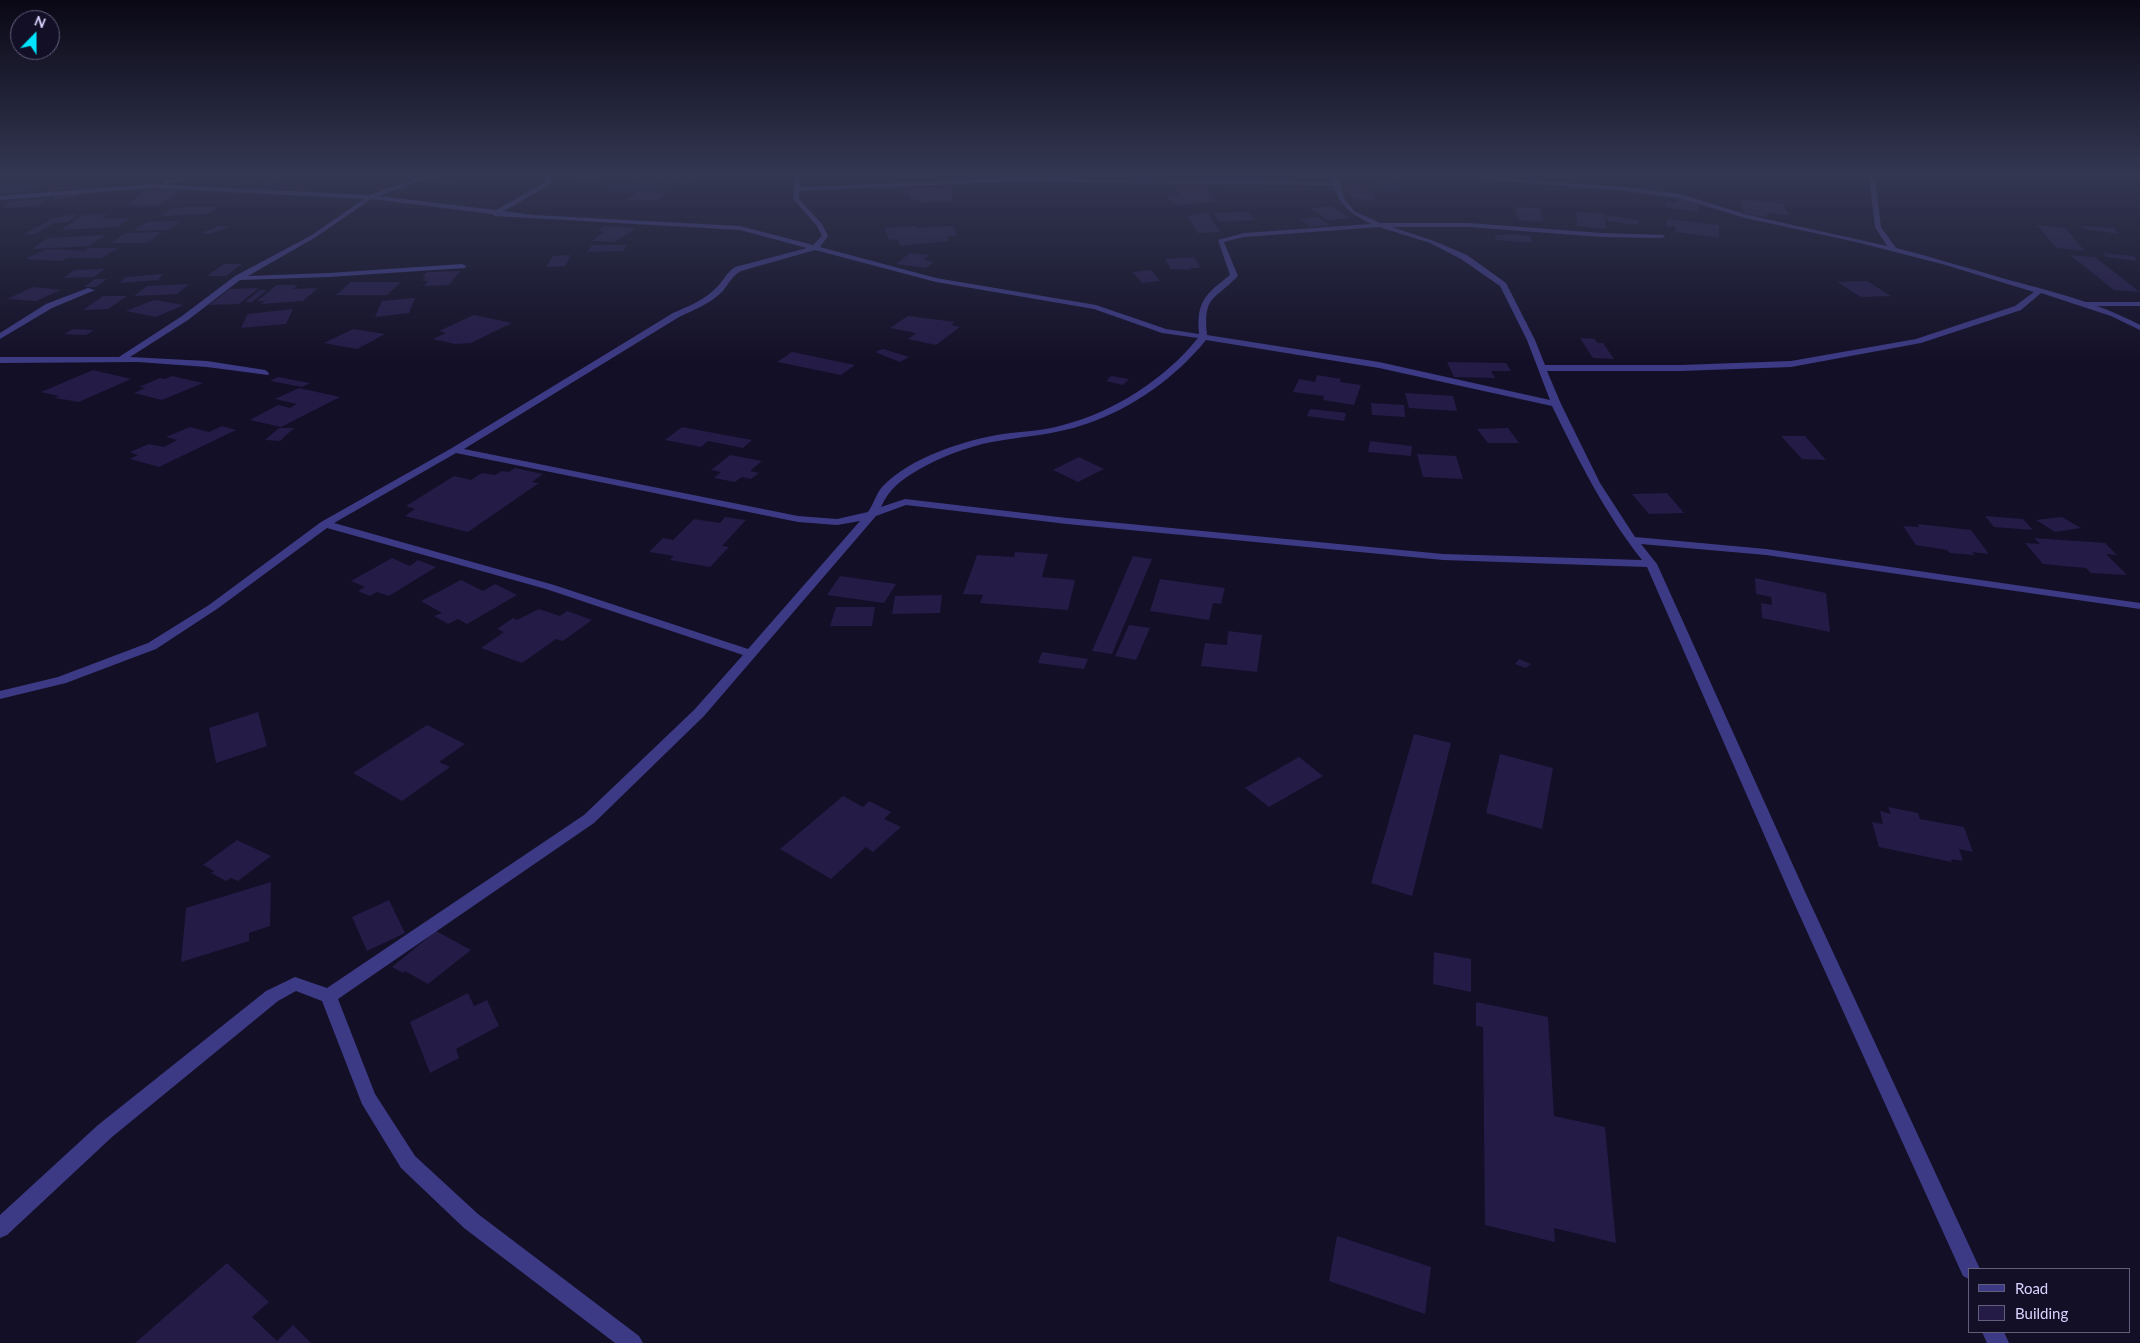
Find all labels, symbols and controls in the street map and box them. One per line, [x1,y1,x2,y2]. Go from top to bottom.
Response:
north arrow [10,10,60,60]
text: N [32,12,49,31]
legend [1968,1268,2130,1333]
text: Road [2015,1279,2048,1297]
text: Building [2015,1304,2068,1322]

